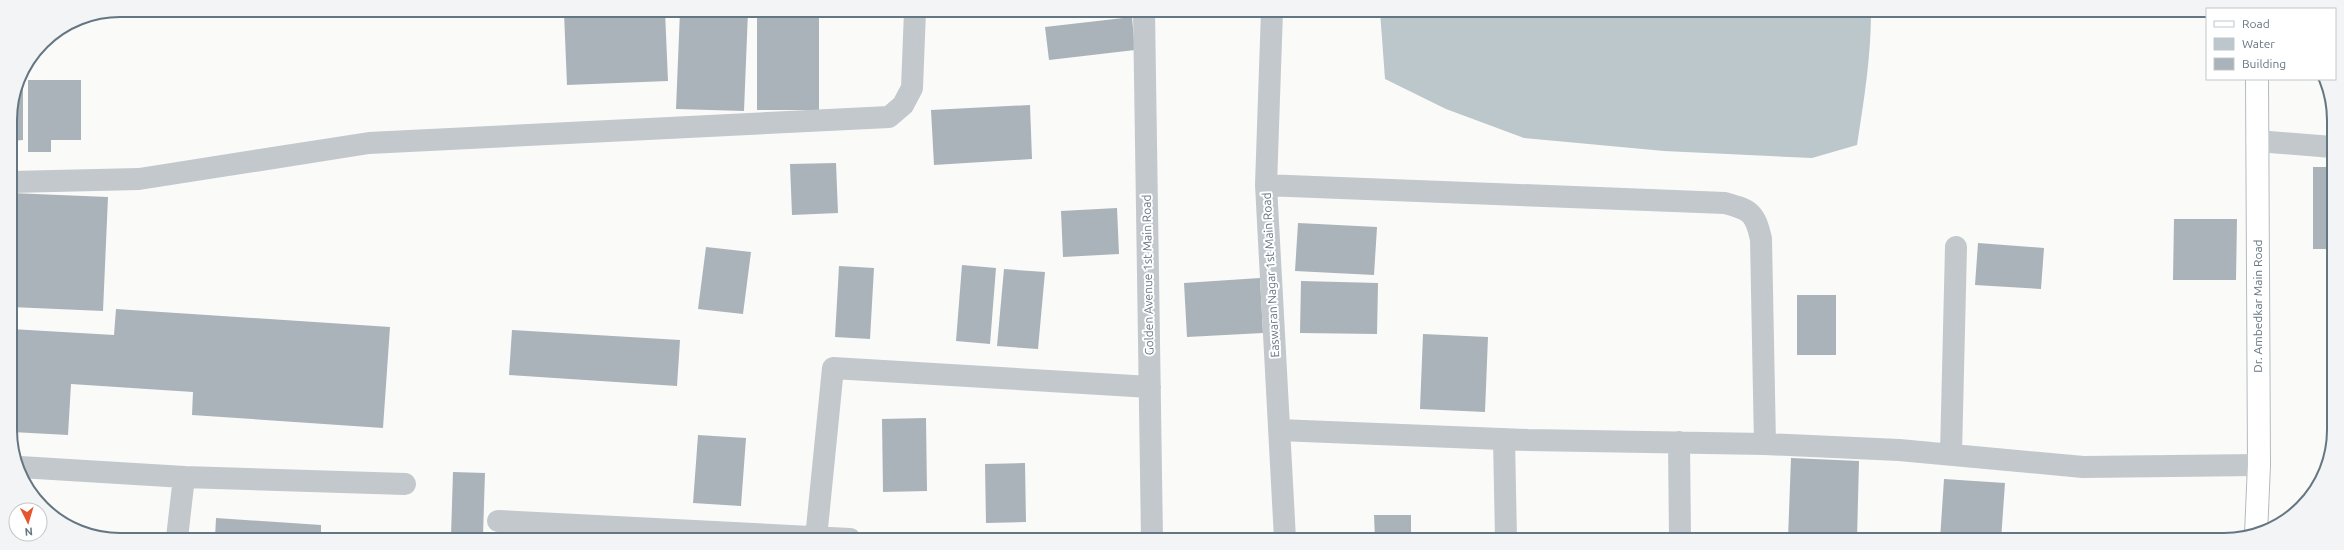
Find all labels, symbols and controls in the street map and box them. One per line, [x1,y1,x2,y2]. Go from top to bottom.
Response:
legend [2206,8,2336,80]
text: Road [2242,17,2270,30]
text: Water [2242,37,2275,50]
text: Building [2242,57,2286,70]
street label: Easwaran Nagar 1st Main Road [1260,192,1281,358]
street label: Golden Avenue 1st Main Road [1140,195,1155,355]
street label: Dr. Ambedkar Main Road [2251,239,2264,373]
north arrow [8,502,48,542]
text: N [24,526,33,538]

